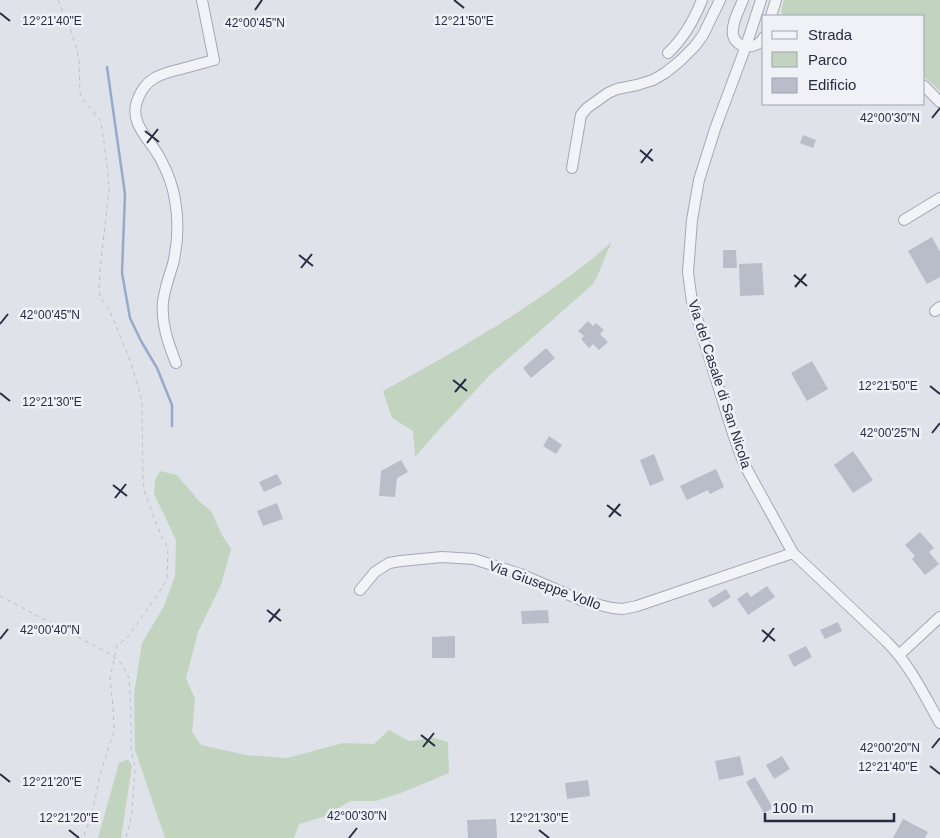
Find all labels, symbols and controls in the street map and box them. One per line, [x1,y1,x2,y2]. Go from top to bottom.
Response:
text: 12°21'40"E [22,14,82,28]
text: 12°21'50"E [434,14,494,28]
legend [762,15,925,105]
text: 42°00'45"N [225,16,285,30]
text: Strada [808,26,853,43]
text: Parco [808,51,847,68]
text: Edificio [808,76,856,93]
text: 42°00'30"N [860,111,920,125]
street label: Via del Casale di San Nicola [685,298,755,471]
text: 42°00'45"N [20,308,80,322]
text: 12°21'50"E [858,379,918,393]
text: 12°21'30"E [22,395,82,409]
text: 42°00'25"N [860,426,920,440]
street label: Via Giuseppe Vollo [487,557,603,613]
text: 42°00'40"N [20,623,80,637]
text: 42°00'20"N [860,741,920,755]
text: 12°21'40"E [858,760,918,774]
text: 12°21'20"E [22,775,82,789]
scale bar [765,790,894,822]
text: 100 m [772,799,814,816]
text: 42°00'30"N [327,809,387,823]
text: 12°21'20"E [39,811,99,825]
text: 12°21'30"E [509,811,569,825]

